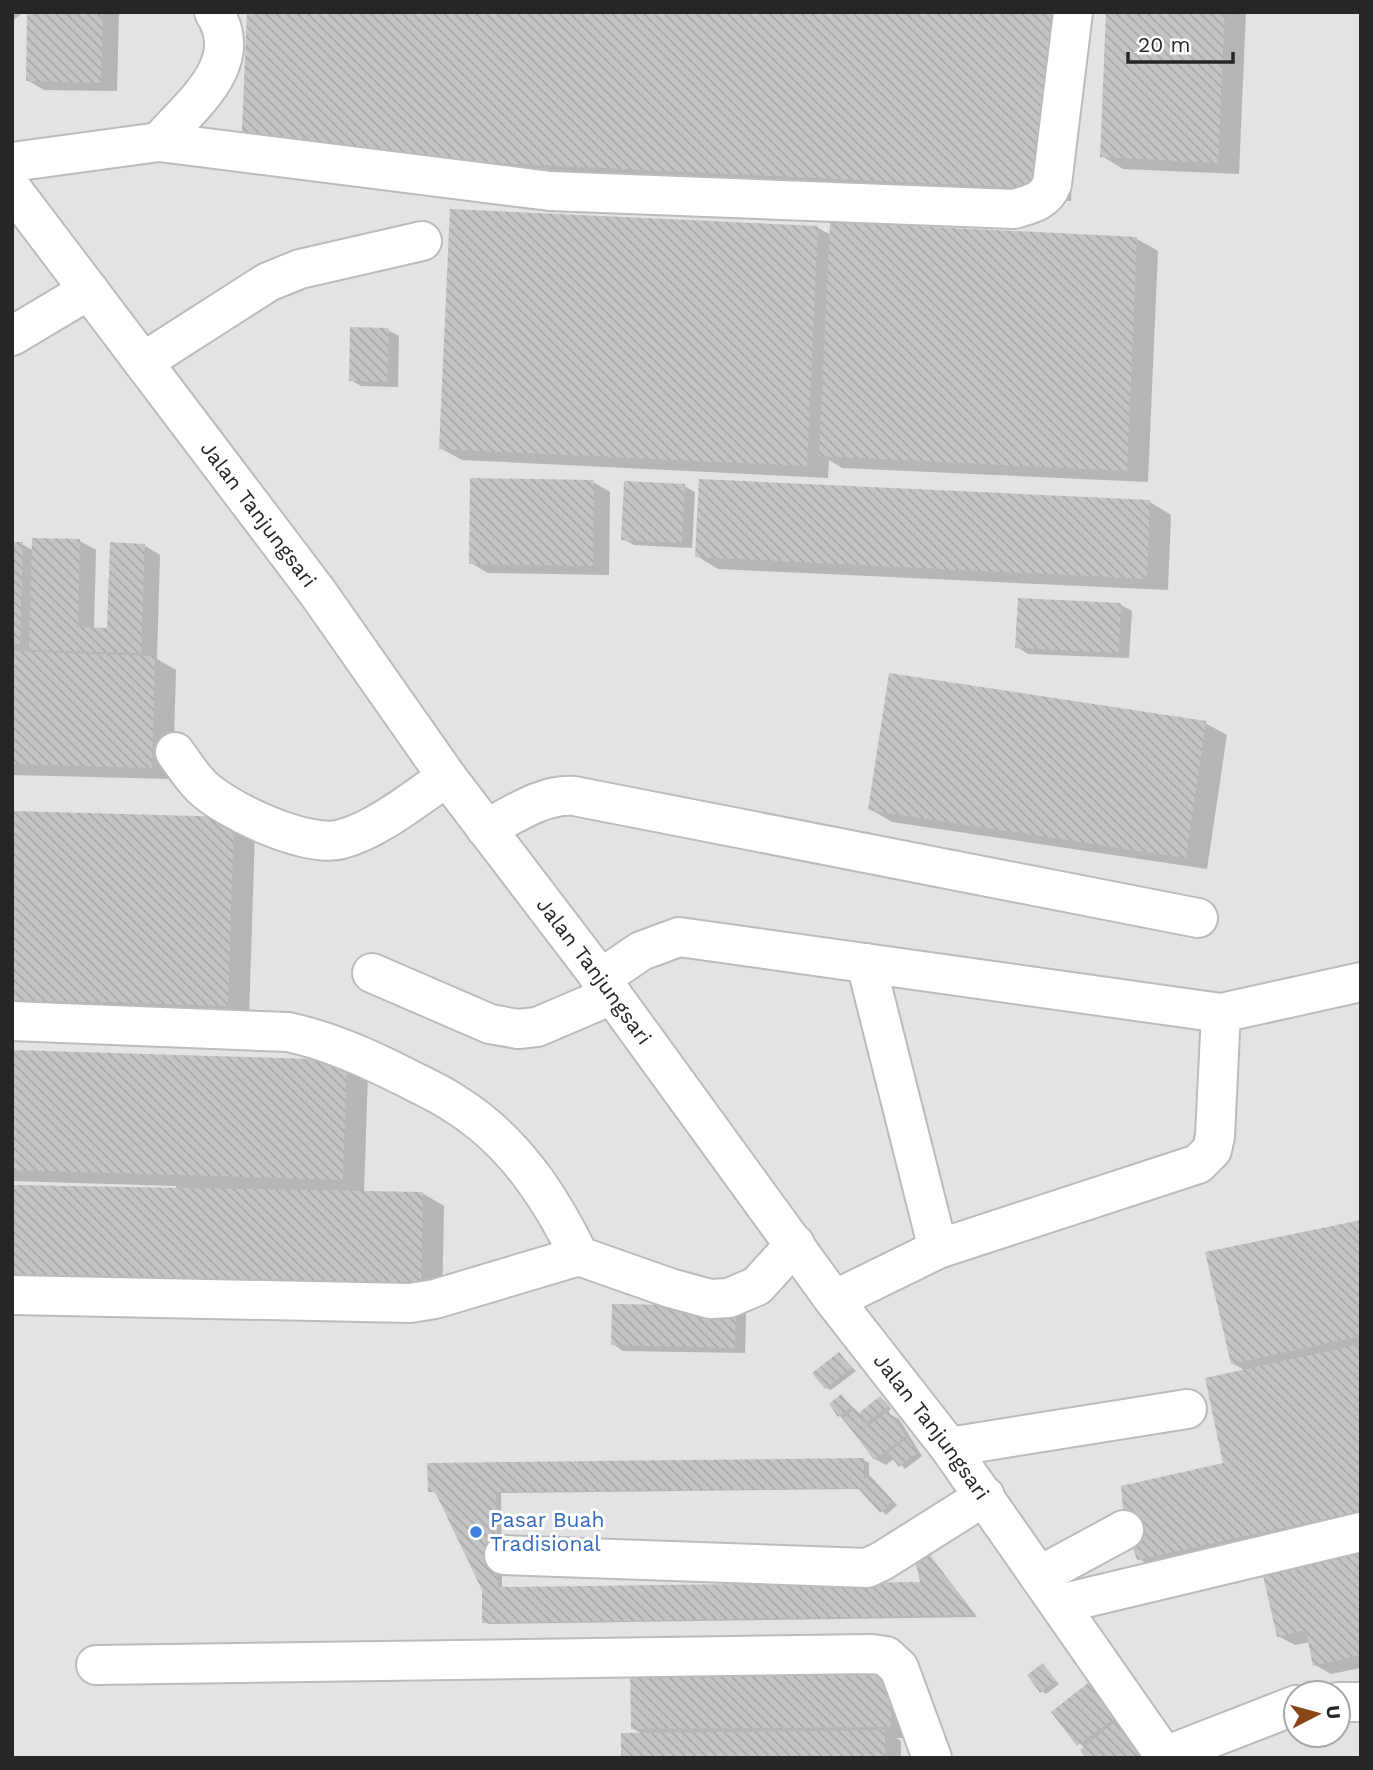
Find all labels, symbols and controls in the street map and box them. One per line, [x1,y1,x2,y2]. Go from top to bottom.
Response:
scale bar [1128,21,1233,65]
text: 20 m [1138,32,1190,57]
street label: Jalan Tanjungsari [195,436,322,592]
street label: Jalan Tanjungsari [532,892,657,1049]
street label: Jalan Tanjungsari [869,1348,995,1504]
place label: Pasar Buah Tradisional [490,1507,604,1556]
marker: Pasar Buah Tradisional [468,1524,484,1540]
north arrow [1282,1679,1352,1749]
text: U [1321,1704,1346,1720]

